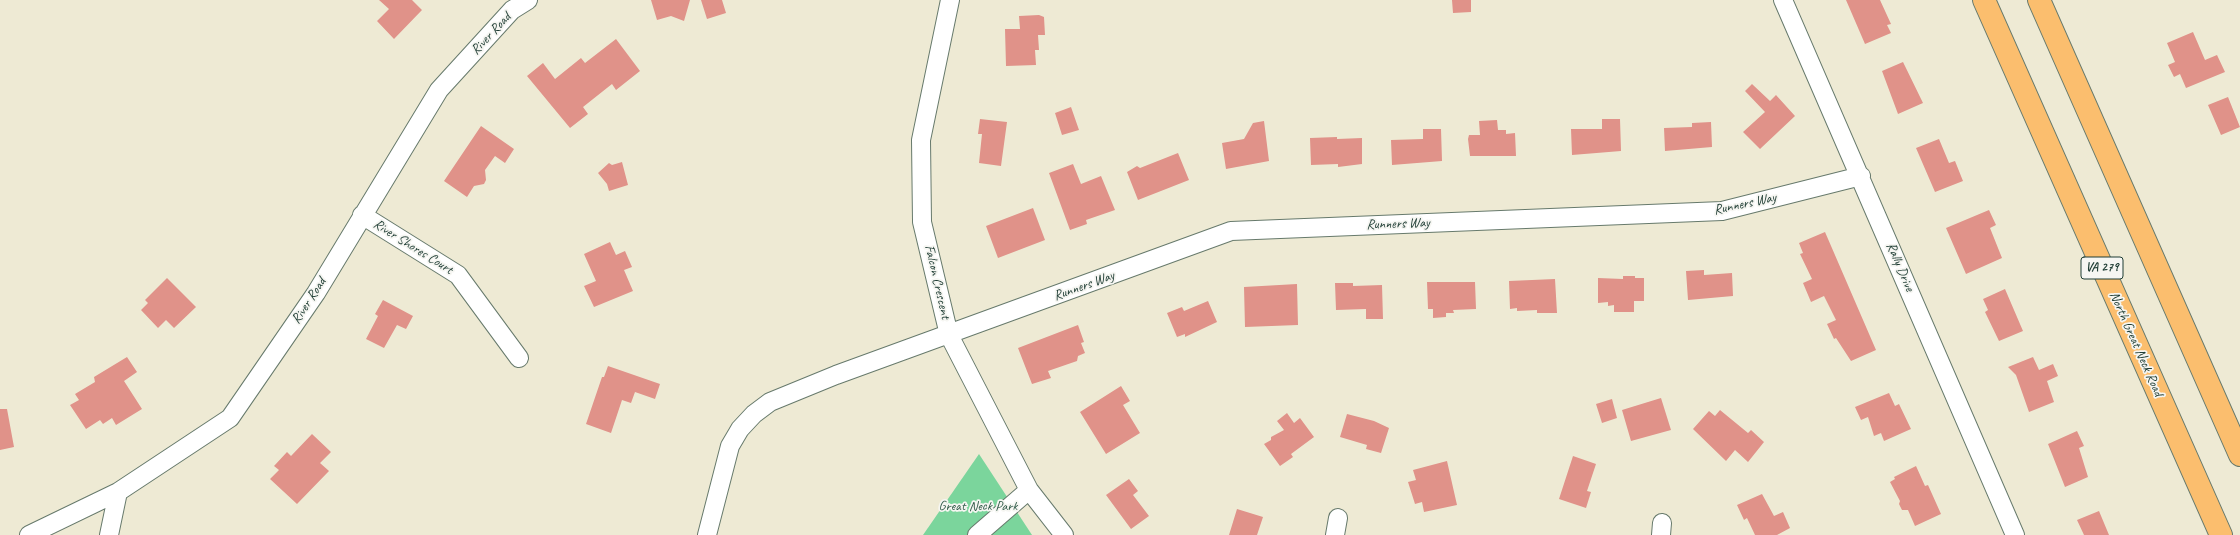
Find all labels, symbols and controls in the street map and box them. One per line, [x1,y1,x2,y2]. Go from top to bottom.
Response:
street label: River Road [467,10,515,58]
street label: Runners Way [1712,189,1778,219]
street label: Runners Way [1366,215,1430,233]
street label: River Shores Court [370,216,456,278]
street label: Rally Drive [1882,240,1918,294]
street label: Falcon Crescent [920,243,954,321]
road number: VA 279 [2081,257,2123,279]
street label: Runners Way [1051,267,1117,305]
street label: River Road [288,275,330,327]
street label: North Great Neck Road [2105,289,2167,399]
park label: Great Neck Park [939,498,1017,514]

